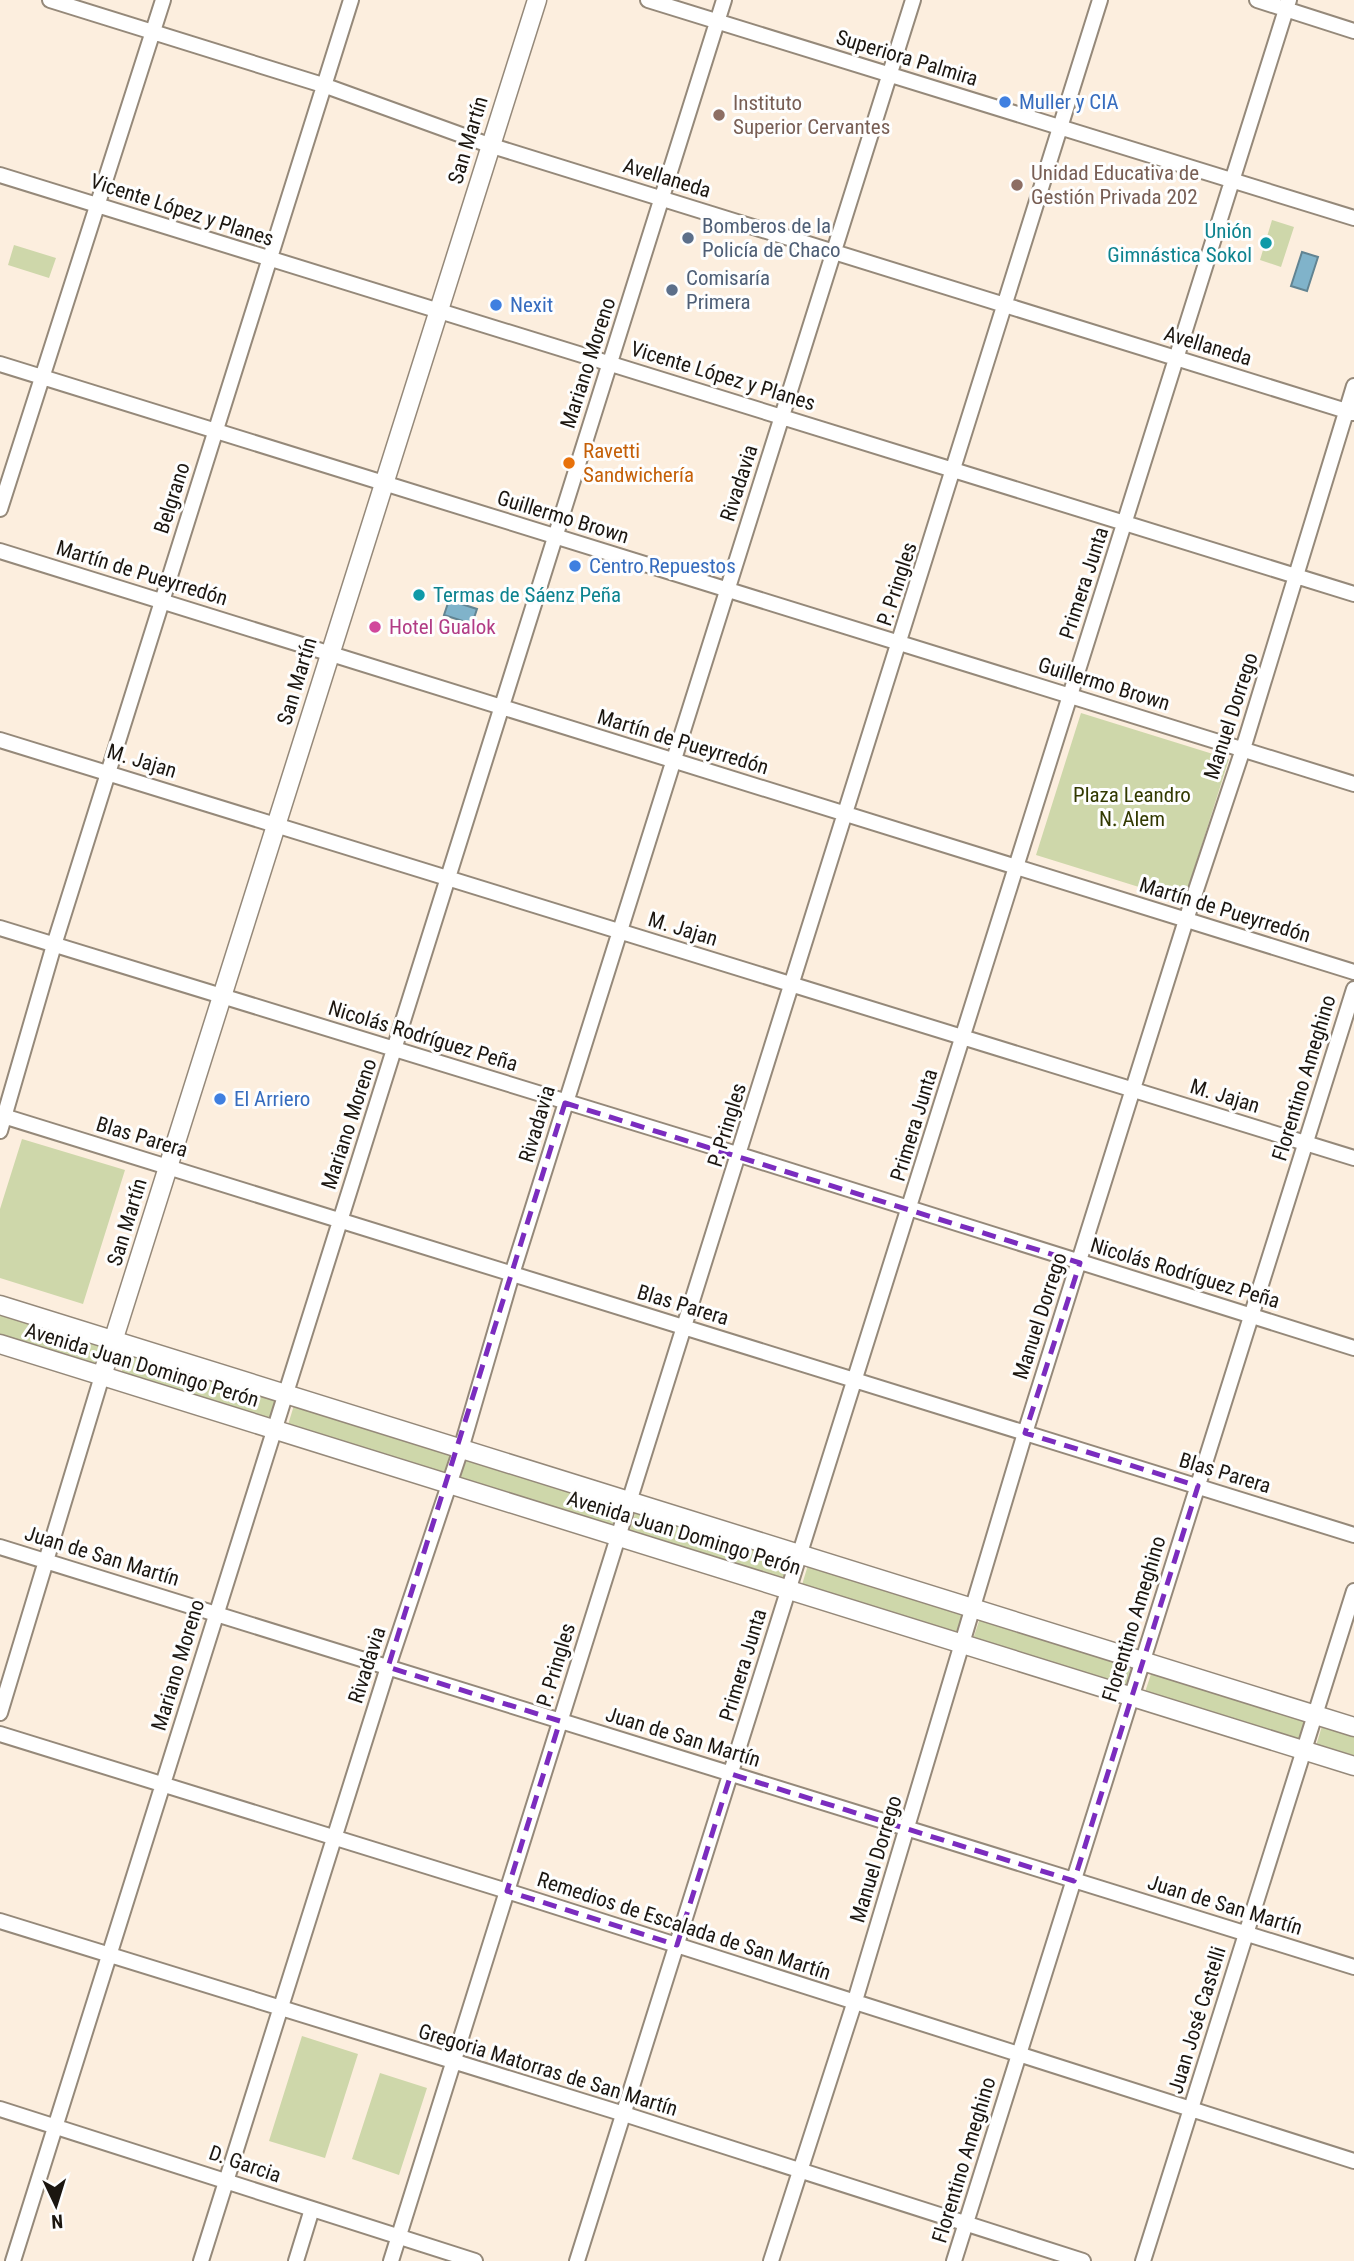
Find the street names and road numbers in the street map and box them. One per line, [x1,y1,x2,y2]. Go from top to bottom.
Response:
street label: Superiora Palmira [833,25,981,91]
street label: San Martín [443,93,493,187]
street label: Avellaneda [620,153,714,203]
street label: Vicente López y Planes [87,169,277,251]
street label: Mariano Moreno [556,295,620,431]
street label: Avellaneda [1161,321,1255,371]
street label: Vicente López y Planes [628,337,818,415]
street label: Rivadavia [715,442,763,524]
street label: Belgrano [149,459,195,537]
street label: Guillermo Brown [494,486,632,548]
street label: Primera Junta [1055,524,1113,642]
street label: Martín de Pueyrredón [53,536,231,610]
street label: P. Pringles [872,539,922,629]
street label: San Martín [272,634,322,728]
street label: Manuel Dorrego [1199,650,1263,782]
street label: Guillermo Brown [1035,653,1173,715]
street label: Martín de Pueyrredón [594,705,772,779]
street label: M. Jajan [104,739,180,783]
street label: Martín de Pueyrredón [1136,873,1314,947]
street label: M. Jajan [645,907,721,951]
street label: Florentino Ameghino [1267,992,1341,1164]
street label: Nicolás Rodríguez Peña [325,996,521,1076]
street label: Mariano Moreno [317,1056,381,1192]
street label: Primera Junta [886,1066,942,1184]
street label: M. Jajan [1187,1074,1263,1118]
street label: P. Pringles [703,1080,751,1170]
street label: Rivadavia [514,1083,560,1165]
street label: Blas Parera [93,1112,191,1162]
street label: San Martín [102,1175,152,1269]
street label: Nicolás Rodríguez Peña [1087,1233,1283,1313]
street label: Manuel Dorrego [1008,1250,1072,1382]
street label: Blas Parera [634,1280,732,1330]
street label: Avenida Juan Domingo Perón [22,1318,262,1412]
street label: Blas Parera [1176,1448,1274,1498]
street label: Avenida Juan Domingo Perón [564,1486,804,1580]
street label: Juan de San Martín [22,1521,182,1591]
street label: Florentino Ameghino [1097,1533,1171,1705]
street label: Mariano Moreno [147,1597,209,1733]
street label: Primera Junta [715,1606,771,1724]
street label: P. Pringles [532,1620,580,1710]
street label: Rivadavia [343,1624,391,1706]
street label: Juan de San Martín [603,1702,763,1772]
street label: Manuel Dorrego [845,1793,907,1925]
street label: Remedios de Escalada de San Martín [534,1867,834,1985]
street label: Juan de San Martín [1145,1870,1305,1940]
street label: Juan José Castelli [1163,1944,1231,2096]
street label: Gregoria Matorras de San Martín [415,2019,681,2121]
street label: Florentino Ameghino [927,2074,1001,2246]
street label: D. Garcia [206,2141,284,2187]

